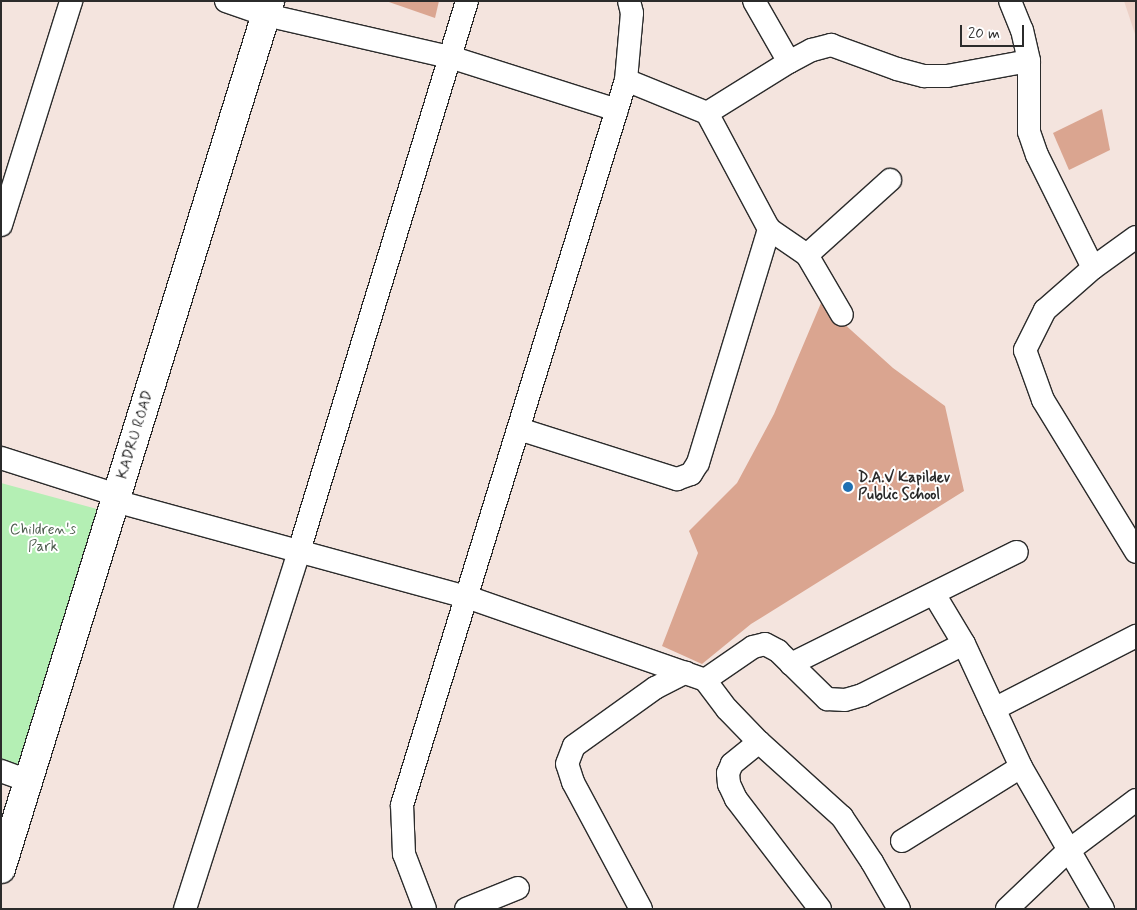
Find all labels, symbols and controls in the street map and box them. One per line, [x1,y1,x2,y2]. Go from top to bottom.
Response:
scale bar [962,15,1026,47]
text: 20 m [968,24,1000,44]
street label: KADRU ROAD [114,388,158,482]
place label: D.A.V Kapildev Public School [858,469,951,504]
marker: D.A.V Kapildev Public School [842,481,854,493]
park label: Children's Park [10,521,76,556]

